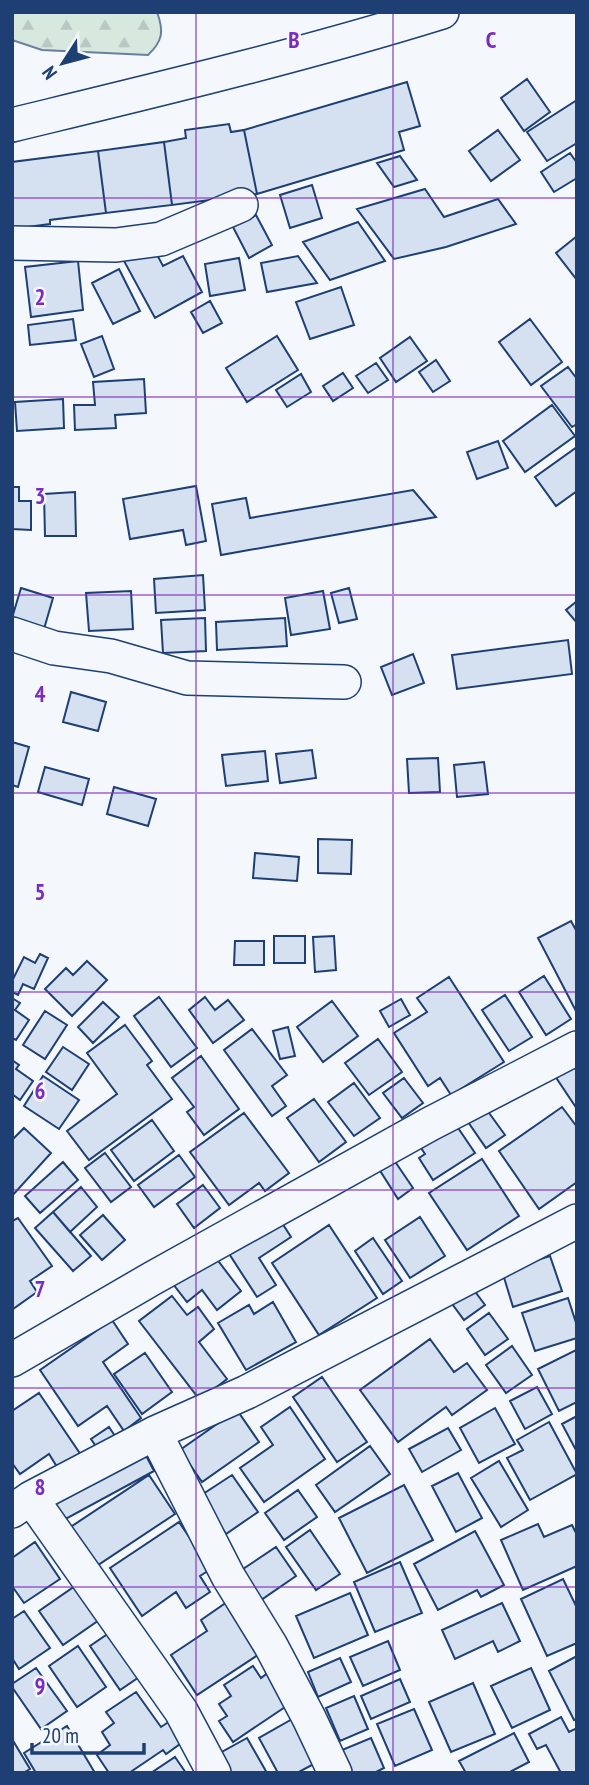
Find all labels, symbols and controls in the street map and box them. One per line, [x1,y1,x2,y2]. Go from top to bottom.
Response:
text: B [288,25,300,54]
text: C [486,25,497,54]
north arrow [28,28,98,98]
text: N [37,62,62,84]
text: 2 [35,282,46,311]
text: 3 [35,481,46,510]
text: 4 [35,679,46,708]
text: 5 [35,877,46,906]
text: 6 [35,1076,46,1105]
text: 7 [35,1274,46,1303]
text: 8 [35,1472,46,1501]
text: 9 [35,1671,46,1700]
scale bar [32,1712,144,1756]
text: 20 m [42,1722,79,1749]

